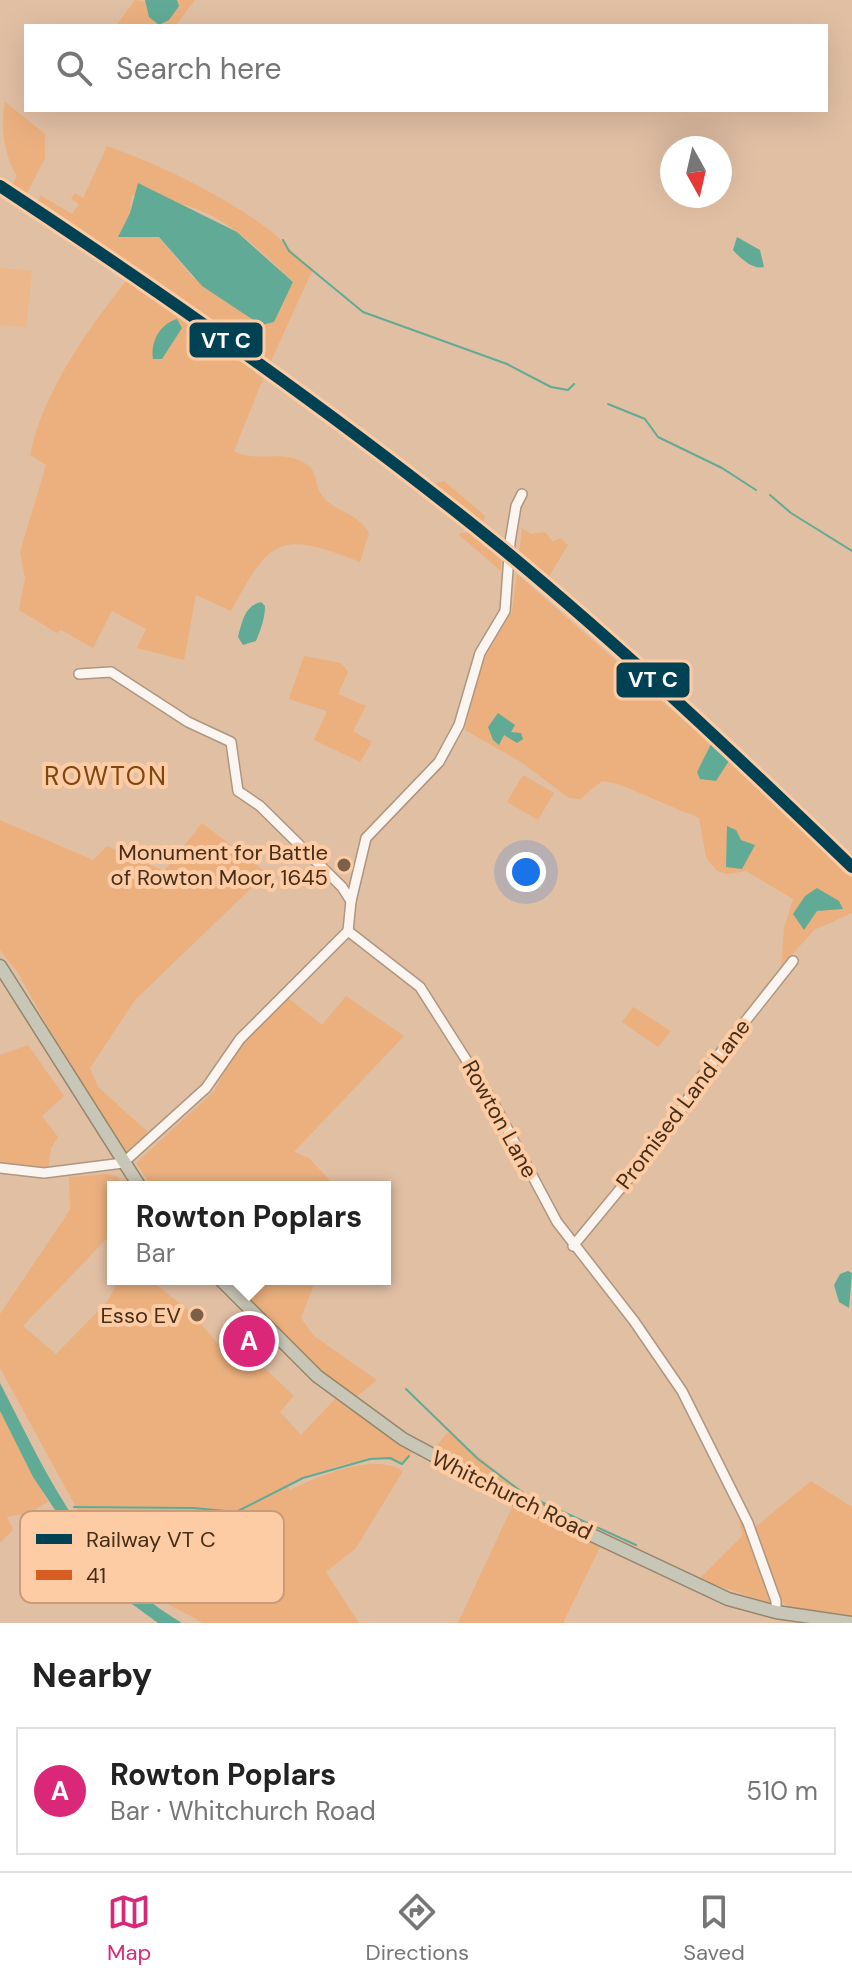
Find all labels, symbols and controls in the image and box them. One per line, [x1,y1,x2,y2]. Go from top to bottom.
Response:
search box [24,24,828,112]
icon: search [52,46,96,90]
text: Search here [116,49,282,88]
north arrow [660,136,732,208]
line badge: VT C [188,321,264,359]
text: VT C [201,326,251,355]
line badge: VT C [615,661,691,699]
text: VT C [628,665,678,694]
district label: ROWTON [44,759,168,793]
place label: Monument for Battle of Rowton Moor, 1645 [111,838,328,892]
your location [506,852,546,892]
marker: Monument for Battle of Rowton Moor, 1645 [335,856,353,874]
street label: Promised Land Lane [609,1013,757,1195]
street label: Rowton Lane [456,1055,544,1183]
popup [107,1181,391,1285]
text: Rowton Poplars [136,1197,362,1236]
text: Bar [136,1236,175,1270]
place label: Esso EV [100,1301,181,1330]
marker: Esso EV [188,1306,206,1324]
pin: A [223,1311,275,1371]
street label: Whitchurch Road [427,1444,597,1546]
legend [20,1511,284,1603]
text: Railway VT C [86,1525,216,1554]
text: 41 [86,1561,106,1590]
text: Nearby [32,1653,152,1698]
text: Rowton Poplars [110,1755,336,1794]
text: A [51,1774,69,1808]
text: 510 m [746,1774,818,1808]
text: Bar · Whitchurch Road [110,1794,376,1828]
tab: Map [107,1890,151,1967]
tab: Directions [366,1890,469,1967]
tab: Saved [683,1890,745,1967]

